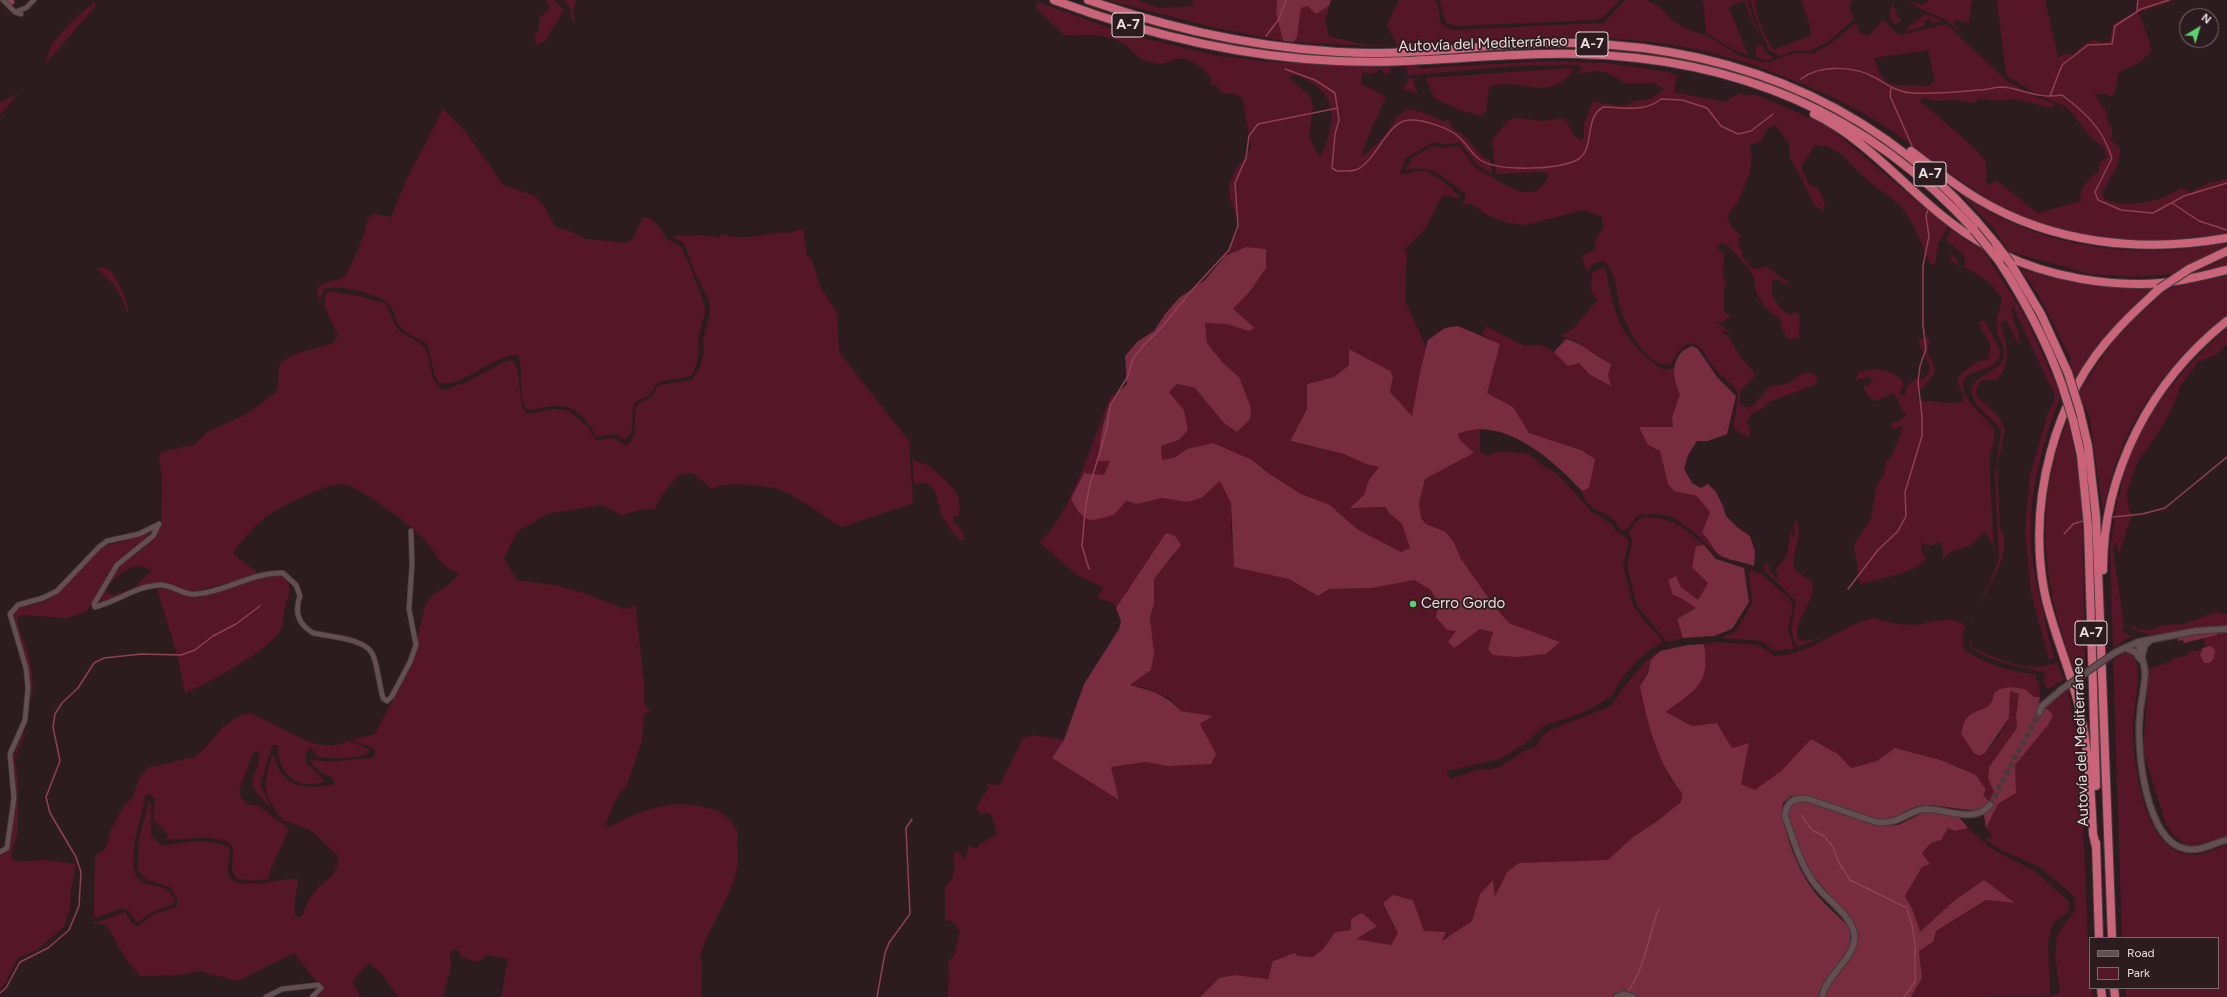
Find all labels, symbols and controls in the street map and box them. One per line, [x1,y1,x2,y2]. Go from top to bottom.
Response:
north arrow [2179,8,2219,48]
text: N [2199,11,2213,27]
road number: A-7 [1112,13,1144,37]
street label: Autovía del Mediterráneo [1398,32,1568,56]
road number: A-7 [1576,32,1608,56]
road number: A-7 [1914,162,1946,186]
place label: Cerro Gordo [1421,595,1505,613]
marker: Cerro Gordo [1408,599,1418,609]
road number: A-7 [2075,621,2107,645]
street label: Autovía del Mediterráneo [2069,657,2093,827]
legend [2089,937,2219,989]
text: Road [2127,946,2155,960]
text: Park [2127,966,2150,980]

